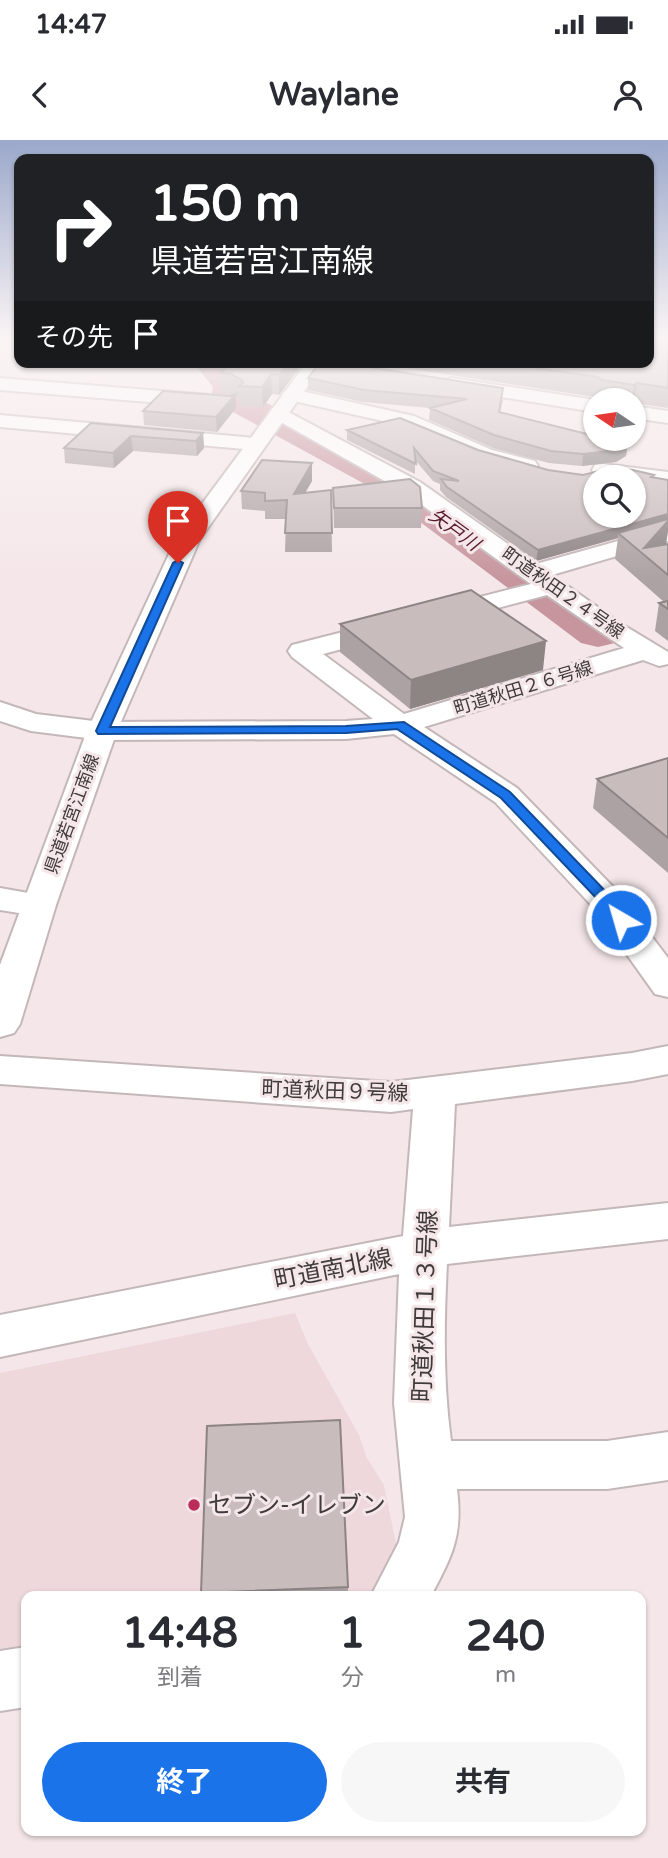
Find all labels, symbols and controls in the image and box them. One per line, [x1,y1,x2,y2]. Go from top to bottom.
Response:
text: 14:47 [35,9,107,40]
icon: back [21,76,59,114]
text: Waylane [269,76,399,114]
icon: person [609,76,647,114]
text: 150 m [150,175,300,234]
icon: right [35,182,126,273]
text: 県道若宮江南線 [150,243,374,281]
icon: arrive [127,315,165,353]
text: その先 [35,322,113,353]
north arrow [583,388,646,452]
map controls [583,388,646,528]
button: search [583,465,646,528]
pin [148,491,208,563]
icon: arrive [159,502,197,540]
water label: 矢戸川 [425,504,486,557]
street label: 町道秋田２４号線 [498,543,628,643]
street label: 町道秋田２６号線 [451,656,595,720]
street label: 県道若宮江南線 [40,751,104,877]
position arrow [584,883,658,957]
street label: 町道秋田９号線 [261,1076,409,1107]
street label: 町道秋田１３号線 [408,1210,443,1402]
street label: 町道南北線 [271,1244,395,1295]
place label: セブン-イレブン [208,1491,386,1520]
marker: セブン-イレブン [186,1497,202,1513]
text: 14:48 [122,1608,238,1659]
text: 1 [339,1608,365,1659]
text: 240 [466,1611,545,1662]
text: m [495,1661,516,1689]
text: 到着 [157,1664,203,1692]
text: 分 [341,1664,364,1692]
button: 終了 [42,1742,327,1822]
button: 共有 [341,1742,625,1822]

